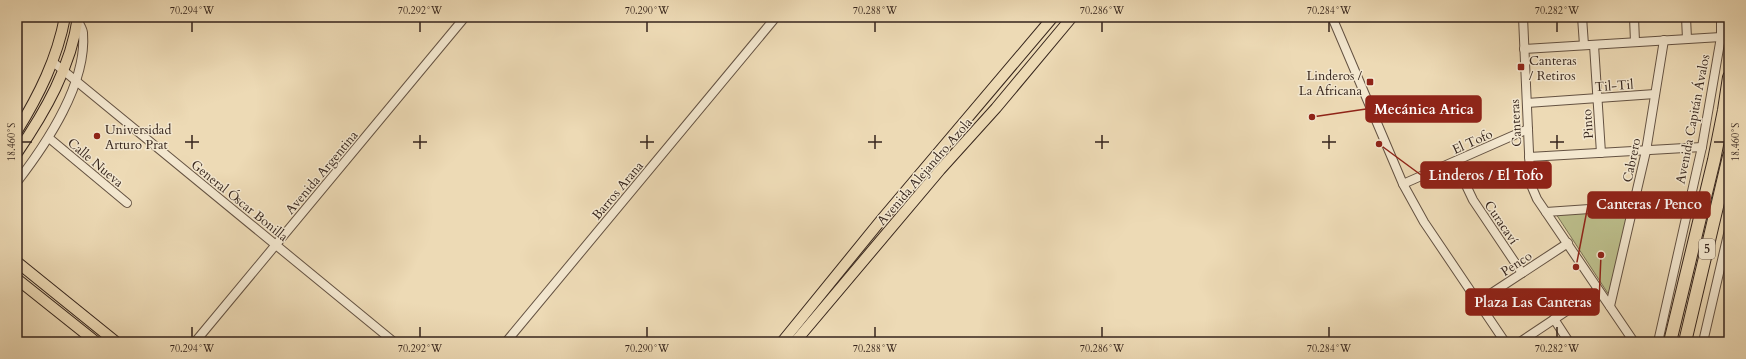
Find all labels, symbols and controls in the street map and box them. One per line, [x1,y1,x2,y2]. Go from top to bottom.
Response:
text: 70.294°W [170,4,215,18]
text: 70.292°W [398,4,443,18]
text: 70.290°W [625,4,670,18]
text: 70.288°W [853,4,898,18]
text: 70.286°W [1080,4,1125,18]
text: 70.284°W [1307,4,1352,18]
text: 70.282°W [1535,4,1580,18]
place label: Canteras / Retiros [1529,52,1577,85]
street label: Avenida Capitán Ávalos [1672,53,1714,186]
marker: Canteras / Retiros [1516,62,1526,72]
place label: Linderos / La Africana [1299,67,1363,100]
street label: Til-Til [1594,76,1635,96]
marker: Linderos / La Africana [1365,77,1375,87]
callout: Mecánica Arica [1366,96,1481,122]
street label: Canteras [1506,99,1526,147]
text: Mecánica Arica [1374,100,1474,119]
street label: Pinto [1578,108,1598,139]
street label: Avenida Alejandro Azola [873,114,977,229]
place label: Universidad Arturo Prat [105,121,171,154]
text: 18.460°S [5,123,19,161]
text: 18.460°S [1729,123,1743,161]
street label: El Tofo [1449,125,1495,159]
street label: Avenida Argentina [281,127,362,218]
marker: Universidad Arturo Prat [92,131,102,141]
street label: Calle Nueva [64,134,127,192]
street label: Cabrero [1619,136,1645,184]
street label: General Óscar Bonilla [187,156,292,246]
street label: Barros Arana [588,157,648,224]
callout: Linderos / El Tofo [1421,162,1551,188]
text: Linderos / El Tofo [1429,166,1543,185]
callout: Canteras / Penco [1588,192,1710,218]
text: Canteras / Penco [1596,195,1702,214]
street label: Curacaví [1480,197,1523,248]
road number: 5 [1699,239,1715,259]
street label: Penco [1497,247,1536,281]
callout: Plaza Las Canteras [1466,289,1599,315]
text: Plaza Las Canteras [1474,293,1592,312]
text: 70.294°W [170,342,215,356]
text: 70.292°W [398,342,443,356]
text: 70.290°W [625,342,670,356]
text: 70.288°W [853,342,898,356]
text: 70.286°W [1080,342,1125,356]
text: 70.284°W [1307,342,1352,356]
text: 70.282°W [1535,342,1580,356]

